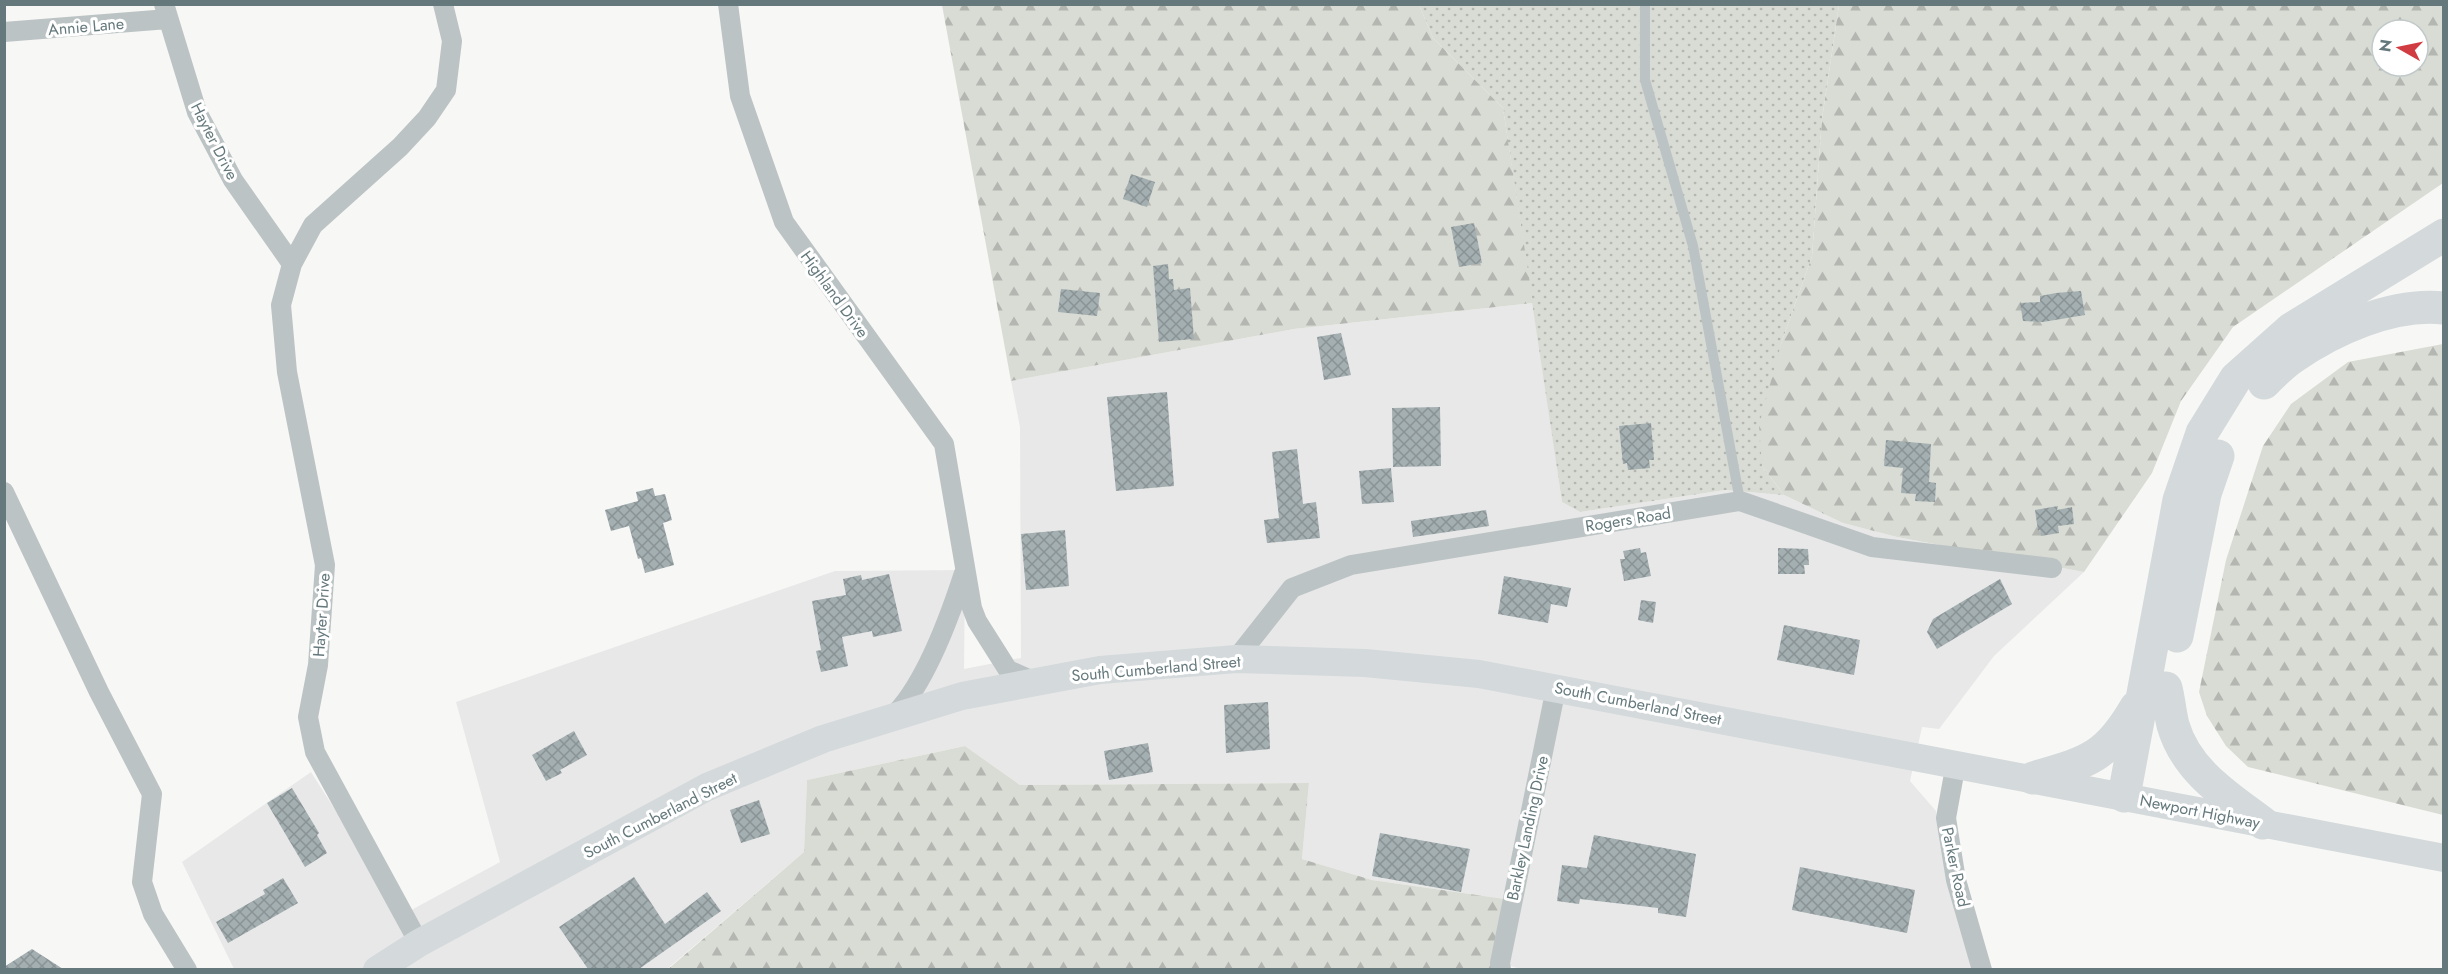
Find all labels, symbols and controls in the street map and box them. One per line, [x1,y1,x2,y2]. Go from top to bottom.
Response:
street label: Annie Lane [47,12,125,41]
north arrow [2370,18,2430,78]
text: N [2373,38,2398,54]
street label: Hayter Drive [185,99,244,184]
street label: Highland Drive [795,246,874,342]
street label: Rogers Road [1584,501,1673,538]
street label: Hayter Drive [307,572,336,658]
street label: South Cumberland Street [1071,650,1242,687]
street label: South Cumberland Street [1553,676,1723,731]
street label: Barkley Landing Drive [1501,754,1554,902]
street label: South Cumberland Street [579,767,741,864]
street label: Newport Highway [2138,789,2263,835]
street label: Parker Road [1936,825,1975,909]

